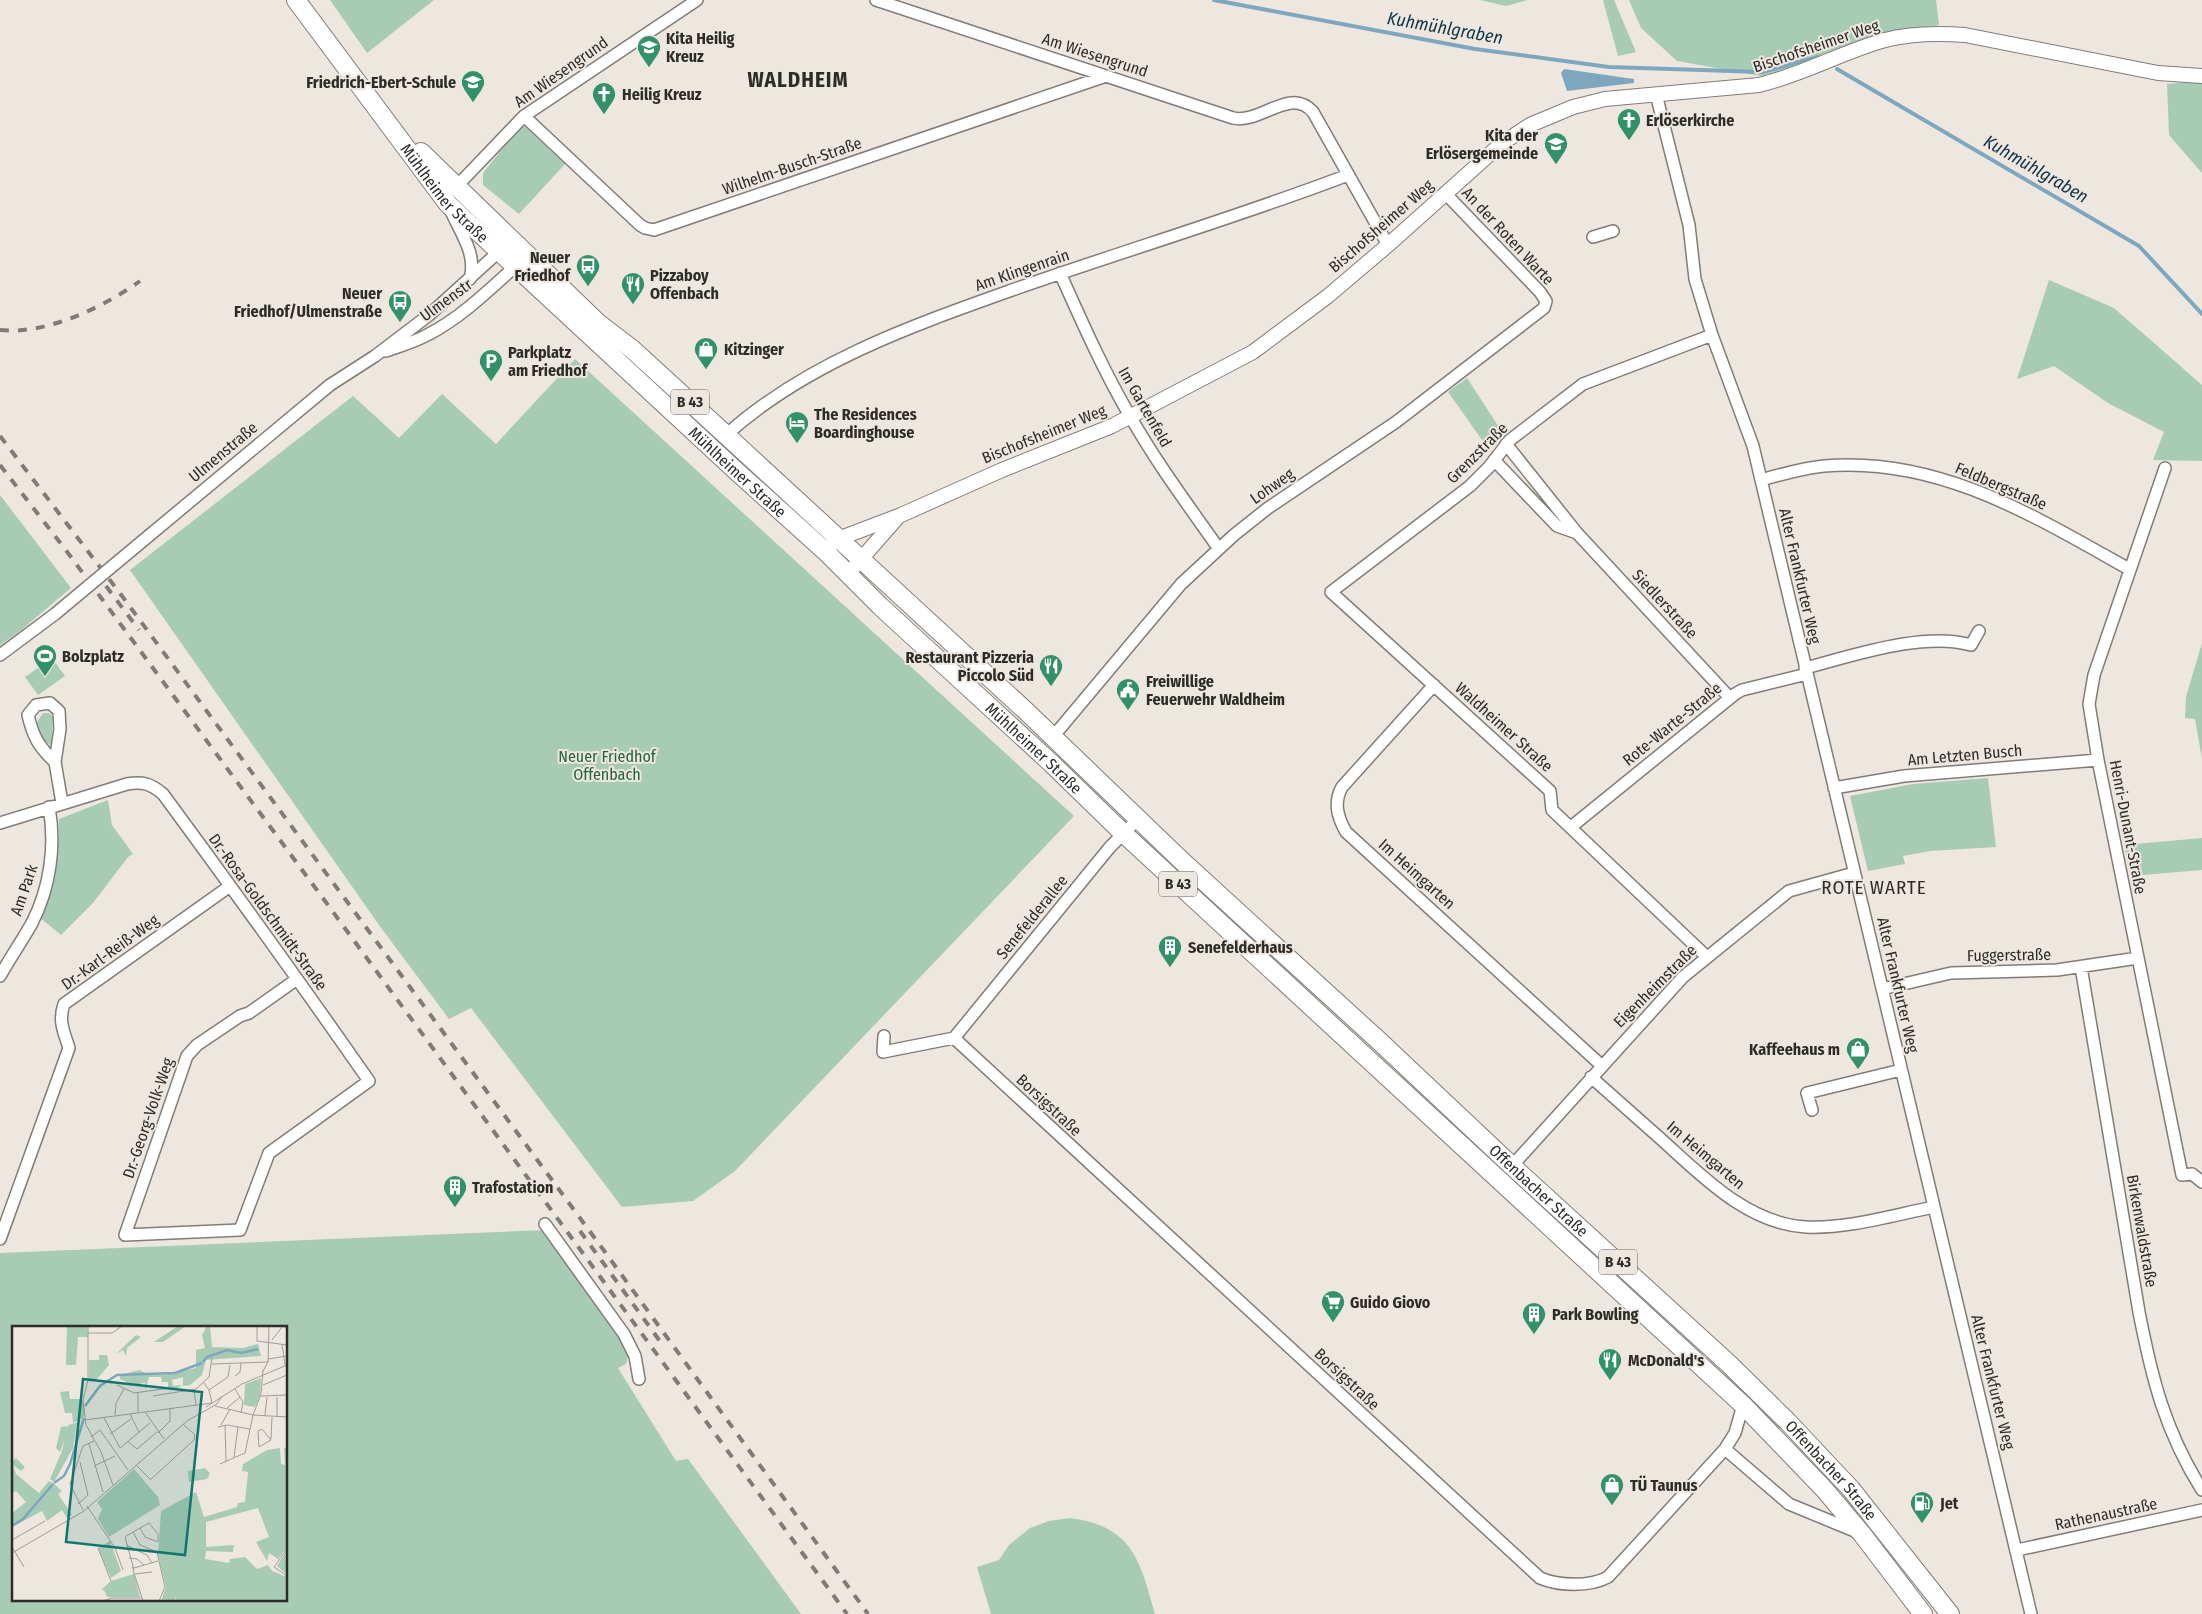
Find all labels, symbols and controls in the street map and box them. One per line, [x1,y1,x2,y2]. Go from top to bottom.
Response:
water label: Kuhmühlgraben [1385,7,1505,49]
street label: Bischofsheimer Weg [1750,15,1882,76]
place label: Kita Heilig Kreuz [666,29,735,66]
street label: Am Wiesengrund [1040,29,1150,81]
street label: Am Wiesengrund [510,33,612,111]
school or university icon: Kita Heilig Kreuz [636,34,662,68]
district label: WALDHEIM [747,67,849,93]
school or university icon: Friedrich-Ebert-Schule [460,69,486,103]
place label: Friedrich-Ebert-Schule [306,73,456,92]
church icon: Heilig Kreuz [591,81,617,115]
place label: Heilig Kreuz [622,85,702,104]
church icon: Erlöserkirche [1616,107,1642,141]
place label: Erlöserkirche [1646,111,1734,130]
place label: Kita der Erlösergemeinde [1426,126,1538,163]
water label: Kuhmühlgraben [1980,130,2092,208]
school or university icon: Kita der Erlösergemeinde [1543,131,1569,165]
street label: Wilhelm-Busch-Straße [720,133,864,199]
street label: Mühlheimer Straße [397,140,493,246]
street label: Bischofsheimer Weg [1325,175,1437,277]
street label: An der Roten Warte [1458,183,1558,289]
street label: Am Klingenrain [972,245,1072,295]
place label: Neuer Friedhof [514,248,572,285]
bus stop icon: Neuer Friedhof [575,253,601,287]
place label: Pizzaboy Offenbach [650,266,719,303]
restaurant icon: Pizzaboy Offenbach [620,271,646,305]
street label: Ulmenstr [416,274,476,325]
place label: Neuer Friedhof/Ulmenstraße [234,284,382,321]
bus stop icon: Neuer Friedhof/Ulmenstraße [387,289,413,323]
shop icon: Kitzinger [693,336,719,370]
place label: Kitzinger [724,340,784,359]
place label: Parkplatz am Friedhof [508,343,589,380]
parking icon: Parkplatz am Friedhof [478,348,504,382]
street label: Im Gartenfeld [1114,363,1176,451]
road number: B 43 [671,390,709,414]
street label: Bischofsheimer Weg [979,400,1109,468]
place label: The Residences Boardinghouse [814,405,917,442]
hotel icon: The Residences Boardinghouse [784,410,810,444]
street label: Ulmenstraße [185,418,261,486]
street label: Grenzstraße [1443,419,1511,487]
street label: Mühlheimer Straße [685,423,790,521]
street label: Feldbergstraße [1952,458,2050,514]
street label: Lohweg [1246,464,1298,508]
street label: Alter Frankfurter Weg [1775,506,1825,646]
street label: Siedlerstraße [1628,566,1702,642]
sports icon: Bolzplatz [32,643,58,677]
place label: Bolzplatz [62,647,124,666]
place label: Restaurant Pizzeria Piccolo Süd [906,648,1034,685]
restaurant icon: Restaurant Pizzeria Piccolo Süd [1038,653,1064,687]
place label: Freiwillige Feuerwehr Waldheim [1146,672,1285,709]
public building icon: Freiwillige Feuerwehr Waldheim [1115,677,1141,711]
street label: Waldheimer Straße [1451,678,1557,776]
street label: Rote-Warte-Straße [1619,678,1725,770]
street label: Mühlheimer Straße [982,698,1086,798]
street label: Am Letzten Busch [1907,741,2023,769]
park label: Neuer Friedhof Offenbach [558,747,657,784]
street label: Henri-Dunant-Straße [2106,758,2150,896]
street label: Dr.-Rosa-Goldschmidt-Straße [205,830,331,994]
street label: Im Heimgarten [1375,835,1459,913]
street label: Am Park [6,861,42,918]
street label: Senefelderallee [992,871,1072,963]
road number: B 43 [1159,872,1197,896]
district label: ROTE WARTE [1821,876,1927,899]
street label: Dr.-Karl-Reiß-Weg [58,910,163,994]
street label: Alter Frankfurter Weg [1873,915,1923,1055]
building icon: Senefelderhaus [1157,934,1183,968]
place label: Senefelderhaus [1188,938,1293,957]
street label: Eigenheimstraße [1610,941,1700,1031]
street label: Fuggerstraße [1967,945,2051,965]
shop icon: Kaffeehaus m [1845,1036,1871,1070]
place label: Kaffeehaus m [1749,1040,1840,1059]
street label: Dr.-Georg-Volk-Weg [118,1055,178,1181]
street label: Borsigstraße [1012,1070,1086,1140]
street label: Im Heimgarten [1663,1117,1749,1193]
street label: Offenbacher Straße [1485,1140,1592,1240]
street label: Birkenwaldstraße [2123,1173,2161,1289]
building icon: Trafostation [442,1174,468,1208]
place label: Trafostation [472,1178,554,1197]
road number: B 43 [1599,1250,1637,1274]
supermarket icon: Guido Giovo [1320,1289,1346,1323]
place label: Guido Giovo [1350,1293,1431,1312]
building icon: Park Bowling [1521,1301,1547,1335]
place label: Park Bowling [1552,1305,1639,1324]
street label: Alter Frankfurter Weg [1967,1313,2019,1452]
inset map [12,1326,288,1602]
street label: Borsigstraße [1310,1344,1384,1414]
restaurant icon: McDonald's [1597,1347,1623,1381]
place label: McDonald's [1628,1351,1704,1370]
street label: Offenbacher Straße [1782,1416,1881,1524]
shop icon: TÜ Taunus [1599,1472,1625,1506]
place label: TÜ Taunus [1630,1475,1698,1495]
fuel station icon: Jet [1909,1490,1935,1524]
place label: Jet [1939,1494,1959,1513]
street label: Rathenaustraße [2053,1494,2159,1534]

